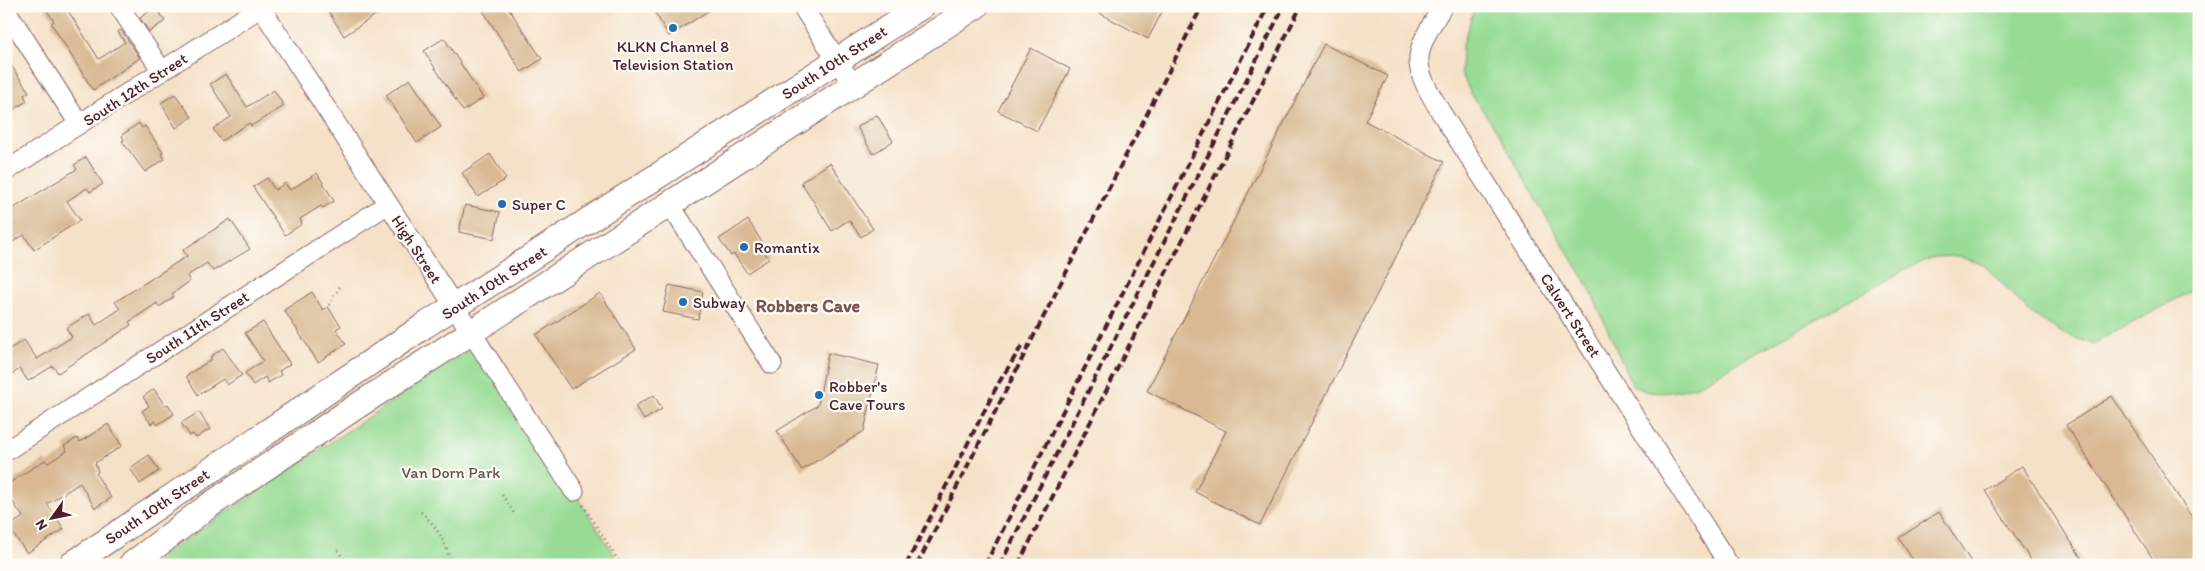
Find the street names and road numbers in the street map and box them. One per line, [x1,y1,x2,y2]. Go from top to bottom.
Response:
street label: South 10th Street [778,21,891,104]
street label: South 12th Street [80,49,191,130]
street label: High Street [387,212,446,287]
street label: South 10th Street [438,241,551,324]
street label: Calvert Street [1536,270,1605,361]
street label: South 11th Street [142,287,253,368]
street label: South 10th Street [101,464,213,548]

